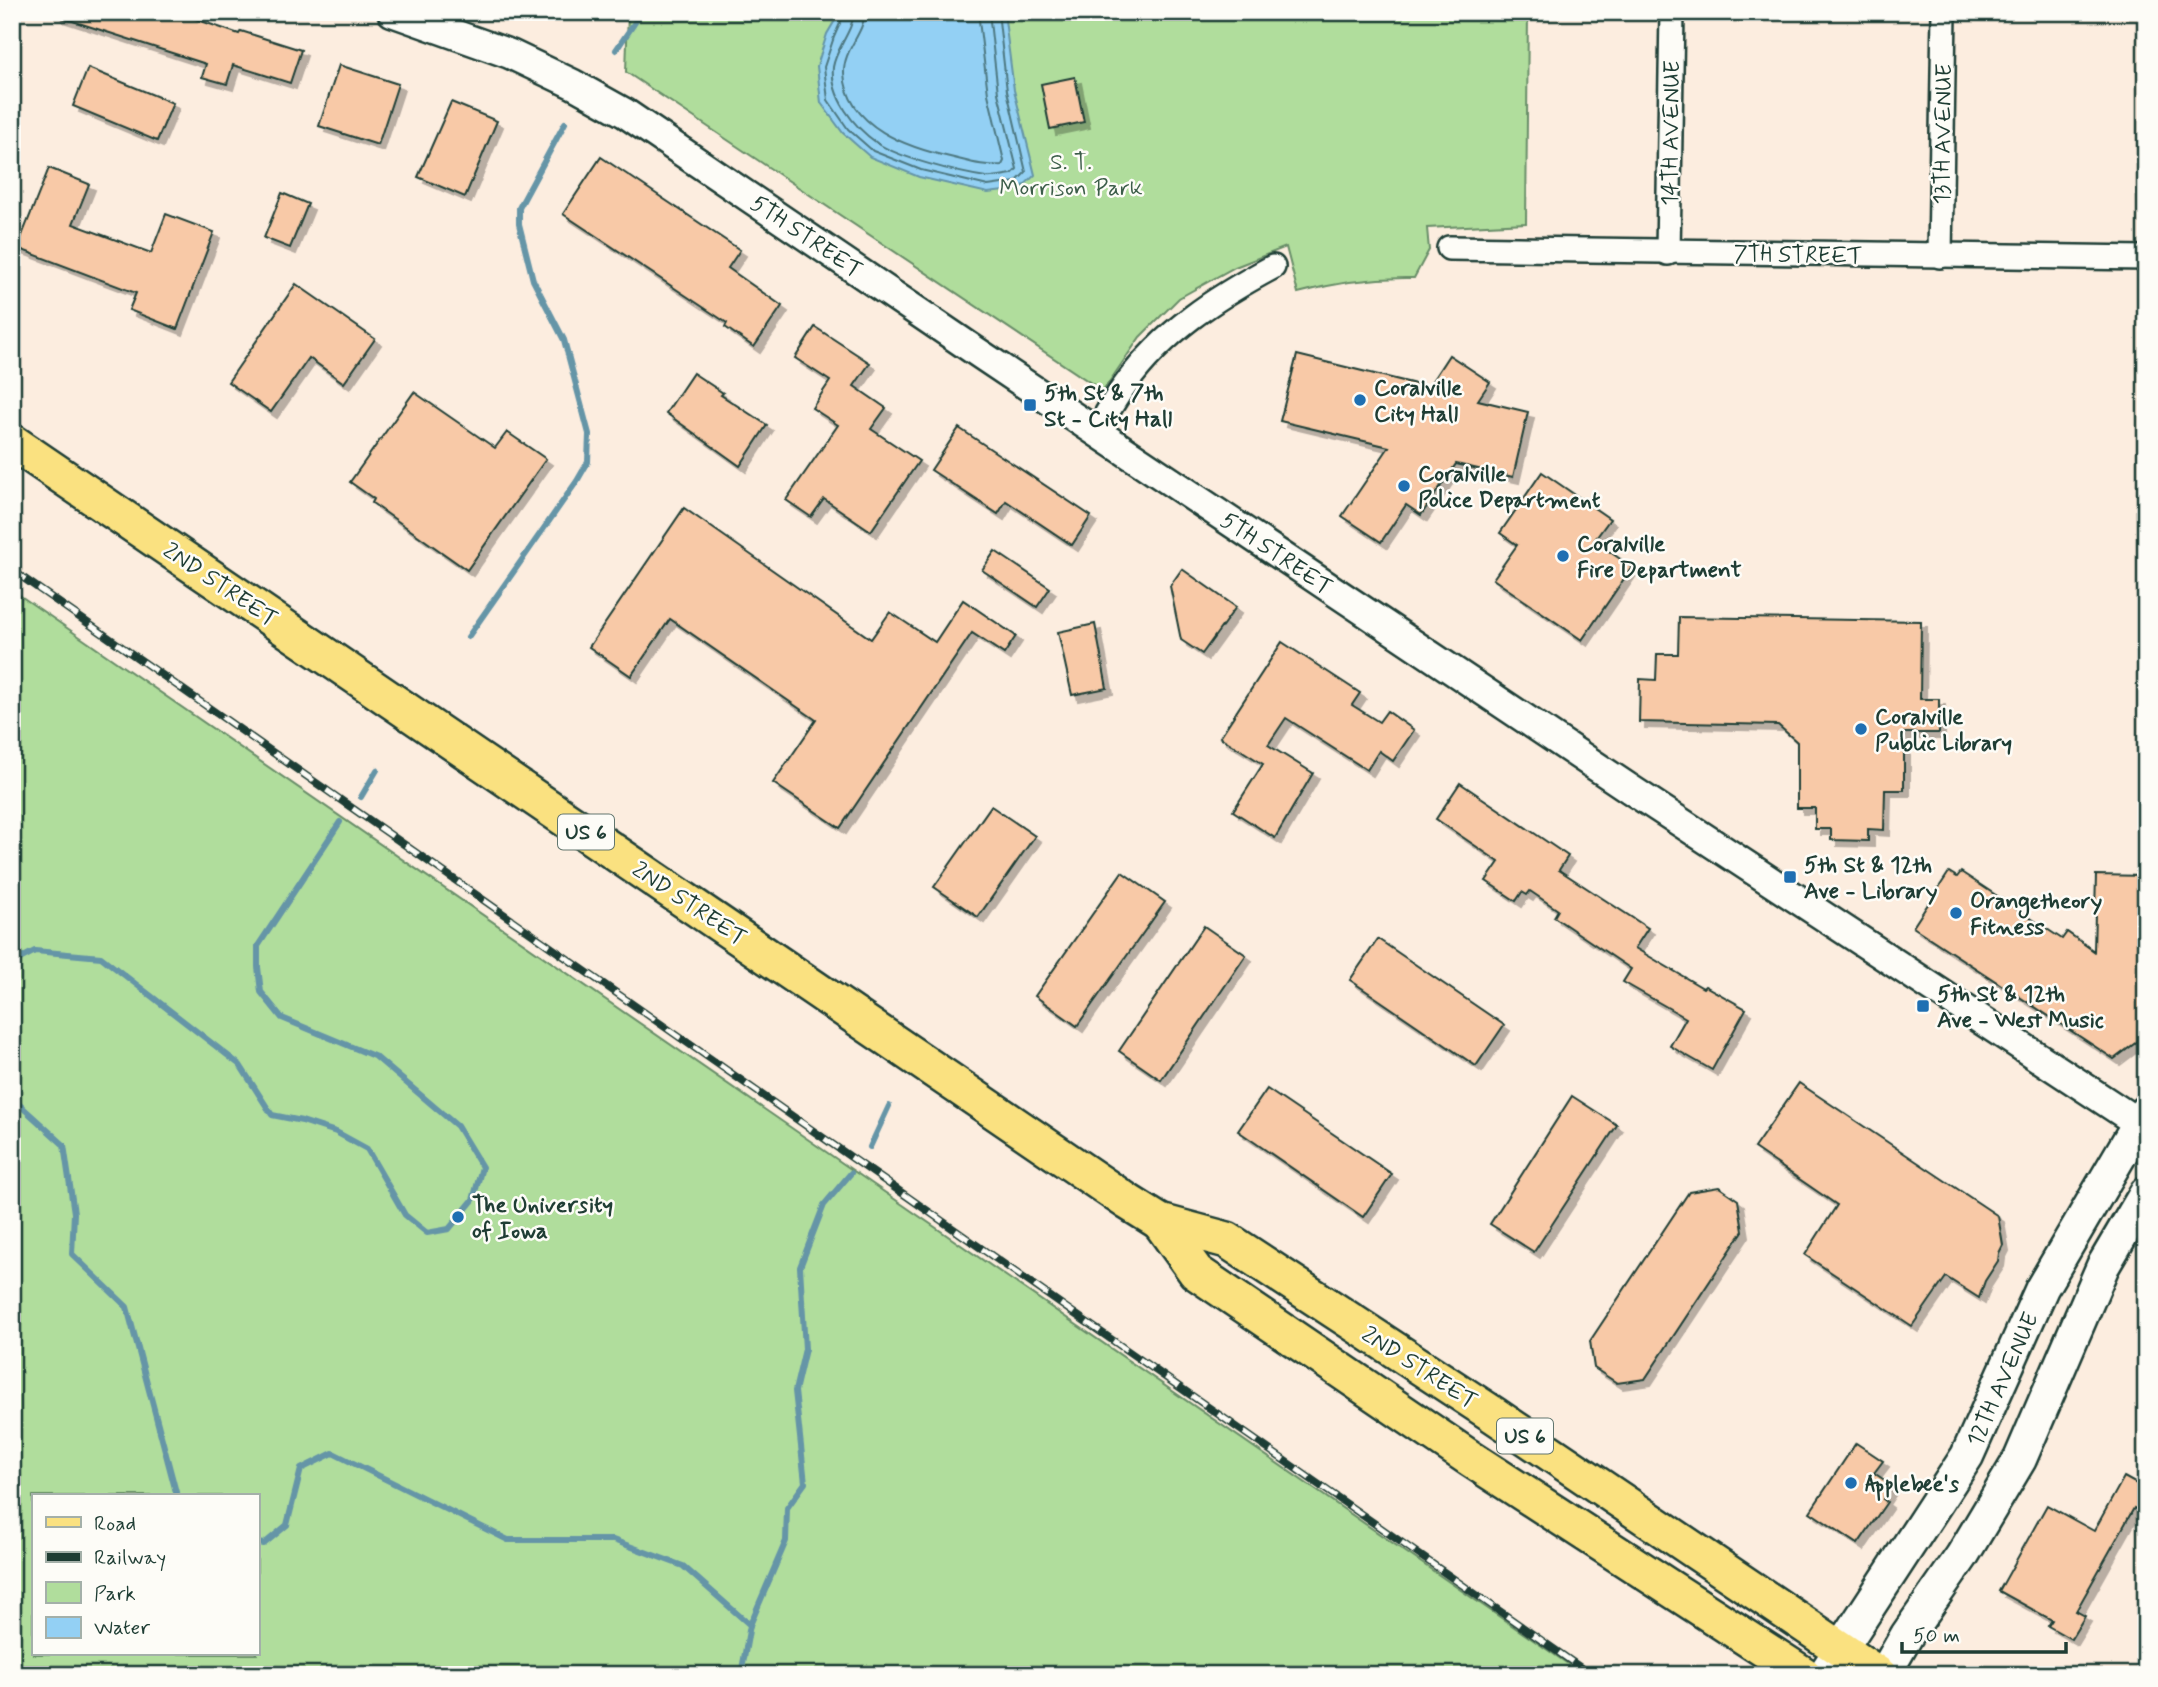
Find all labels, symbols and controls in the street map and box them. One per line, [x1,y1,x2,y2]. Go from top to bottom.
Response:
street label: 14TH AVENUE [1656,60,1688,206]
street label: 13TH AVENUE [1928,63,1960,205]
park label: S. T. Morrison Park [999,148,1143,204]
street label: 5TH STREET [744,189,868,286]
street label: 7TH STREET [1733,240,1863,272]
place label: Coralville City Hall [1374,374,1463,430]
place label: 5th St & 7th St - City Hall [1044,379,1173,435]
marker: Coralville City Hall [1352,392,1368,408]
marker: 5th St & 7th St - City Hall [1022,397,1038,413]
place label: Coralville Police Department [1418,460,1601,516]
marker: Coralville Police Department [1396,478,1412,494]
street label: 5TH STREET [1214,506,1338,603]
place label: Coralville Fire Department [1577,530,1742,586]
street label: 2ND STREET [157,536,283,635]
marker: Coralville Fire Department [1555,548,1571,564]
place label: Coralville Public Library [1875,703,2012,759]
marker: Coralville Public Library [1853,721,1869,737]
road number: US 6 [558,814,614,850]
place label: 5th St & 12th Ave - Library [1804,851,1938,907]
street label: 2ND STREET [626,855,752,954]
marker: 5th St & 12th Ave - Library [1782,869,1798,885]
place label: Orangetheory Fitness [1970,887,2102,943]
marker: Orangetheory Fitness [1948,905,1964,921]
place label: 5th St & 12th Ave - West Music [1937,980,2104,1036]
marker: 5th St & 12th Ave - West Music [1915,998,1931,1014]
place label: The University of Iowa [472,1191,613,1247]
marker: The University of Iowa [450,1209,466,1225]
street label: 12TH AVENUE [1961,1308,2047,1452]
street label: 2ND STREET [1355,1320,1482,1417]
road number: US 6 [1497,1418,1553,1454]
place label: Applebee's [1865,1470,1960,1501]
marker: Applebee's [1843,1475,1859,1491]
legend [32,1494,259,1656]
text: Road [94,1510,136,1538]
text: Railway [94,1544,166,1572]
text: Park [94,1580,136,1608]
scale bar [1902,1610,2067,1654]
text: Water [94,1614,150,1642]
text: 50 m [1913,1622,1960,1650]

